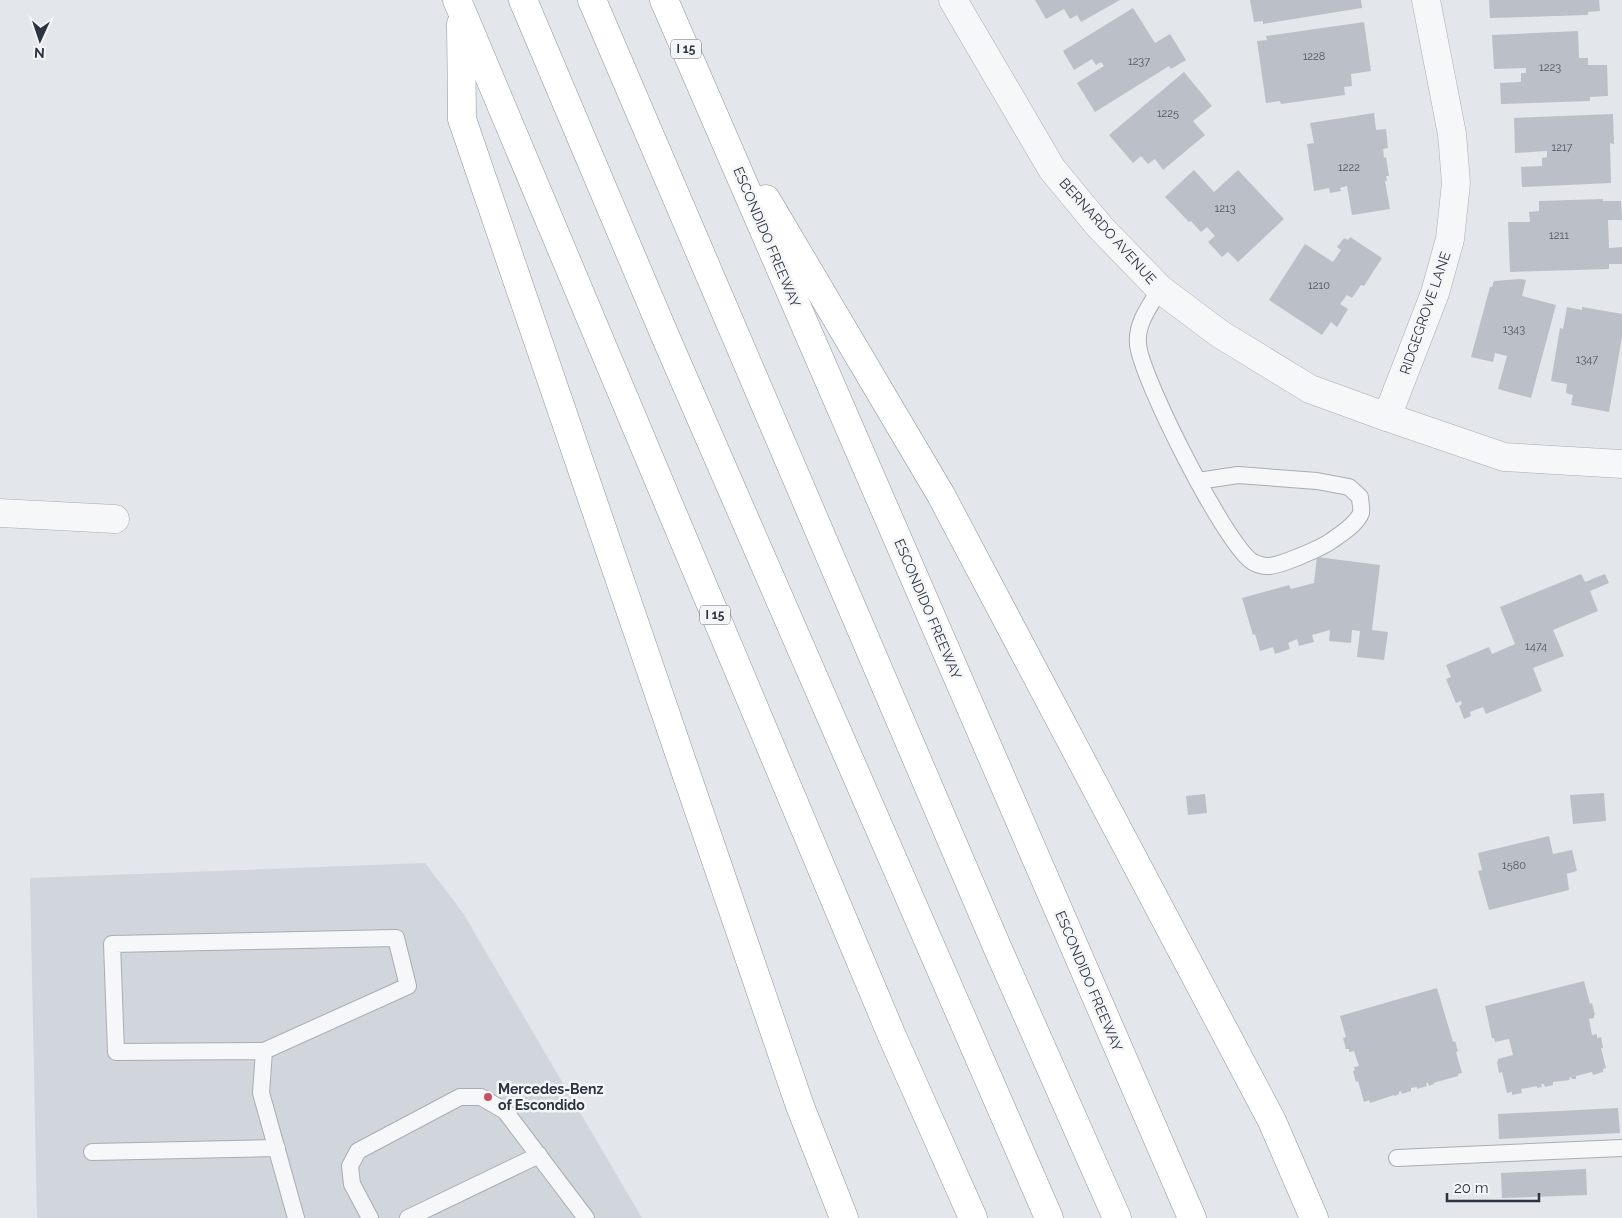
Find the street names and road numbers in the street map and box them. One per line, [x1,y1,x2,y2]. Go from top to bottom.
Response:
road number: I 15 [671,40,701,59]
street label: ESCONDIDO FREEWAY [730,164,804,310]
street label: BERNARDO AVENUE [1056,175,1160,287]
street label: RIDGEGROVE LANE [1396,249,1454,377]
street label: ESCONDIDO FREEWAY [891,536,965,682]
road number: I 15 [700,606,730,624]
street label: ESCONDIDO FREEWAY [1052,908,1126,1054]

